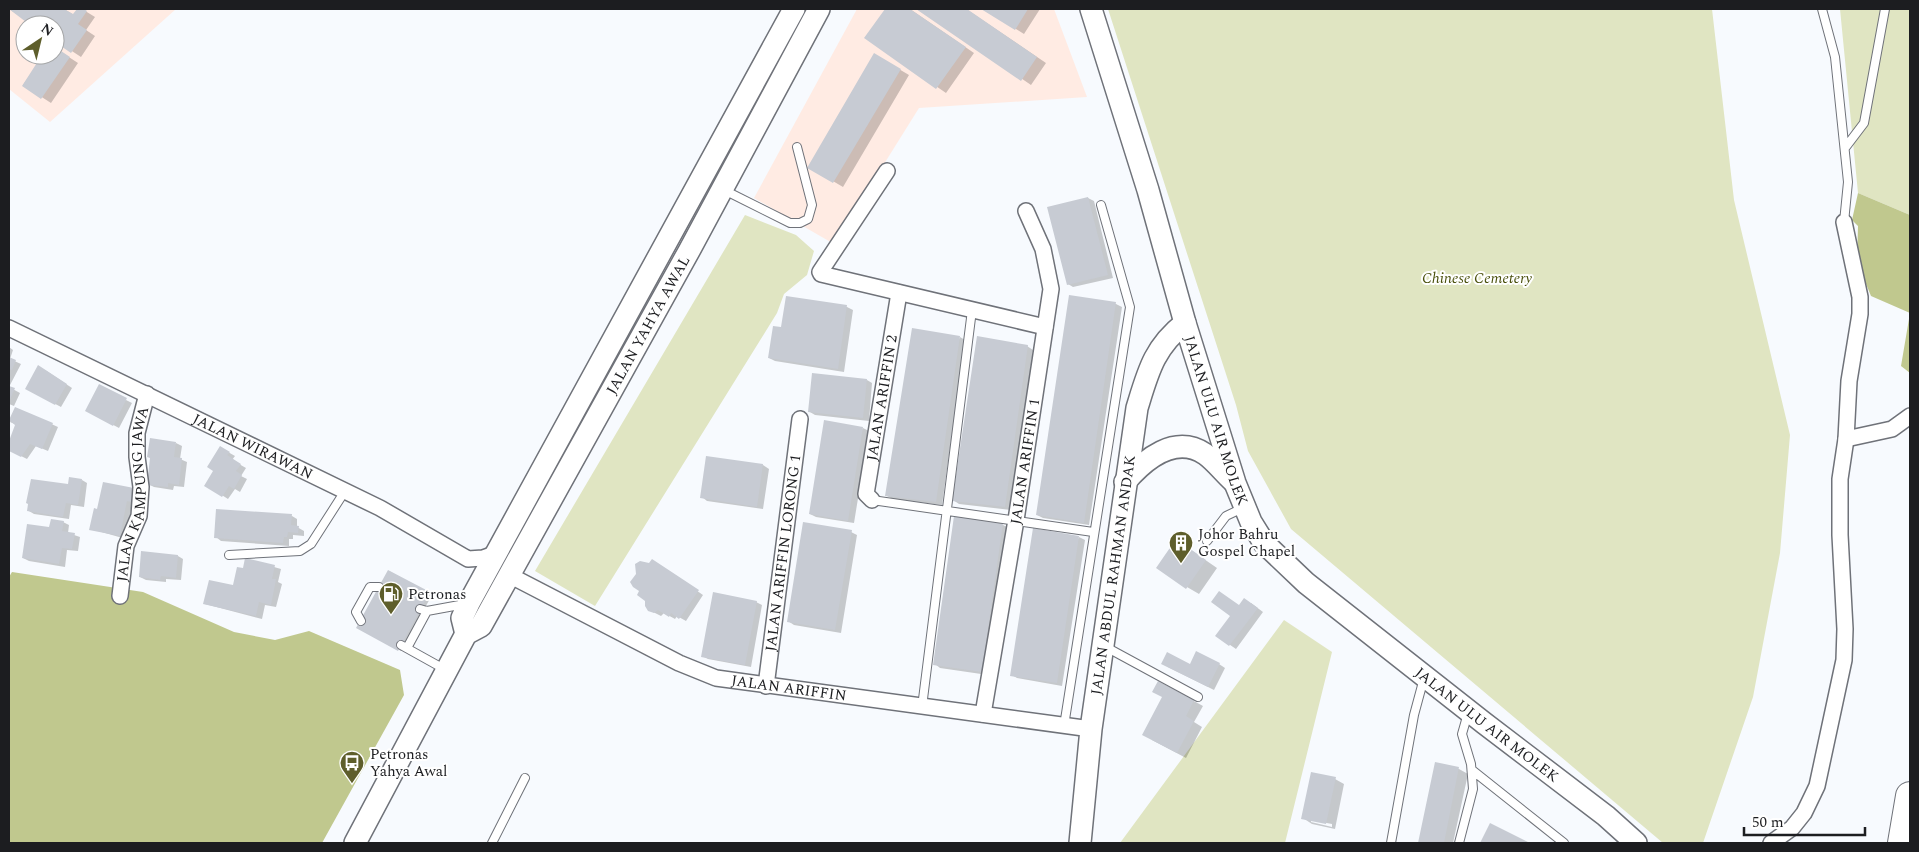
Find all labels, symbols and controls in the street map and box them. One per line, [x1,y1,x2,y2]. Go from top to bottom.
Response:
north arrow [15,15,65,65]
text: N [36,18,58,42]
street label: JALAN YAHYA AWAL [600,251,696,399]
park label: Chinese Cemetery [1422,267,1532,290]
street label: JALAN ARIFFIN 2 [860,333,903,462]
street label: JALAN ULU AIR MOLEK [1178,333,1254,509]
street label: JALAN ARIFFIN 1 [1004,397,1046,526]
street label: JALAN KAMPUNG JAWA [110,404,155,583]
street label: JALAN WIRAWAN [189,407,317,485]
street label: JALAN ARIFFIN LORONG 1 [759,453,807,653]
street label: JALAN ABDUL RAHMAN ANDAK [1085,454,1142,696]
place label: Johor Bahru Gospel Chapel [1198,523,1295,563]
building icon: Johor Bahru Gospel Chapel [1168,530,1194,564]
fuel station icon: Petronas [378,581,404,615]
place label: Petronas [408,583,467,606]
street label: JALAN ULU AIR MOLEK [1410,661,1564,788]
street label: JALAN ARIFFIN [730,669,848,707]
place label: Petronas Yahya Awal [370,743,447,783]
bus stop icon: Petronas Yahya Awal [339,750,365,784]
scale bar [1744,804,1865,836]
text: 50 m [1752,811,1784,834]

